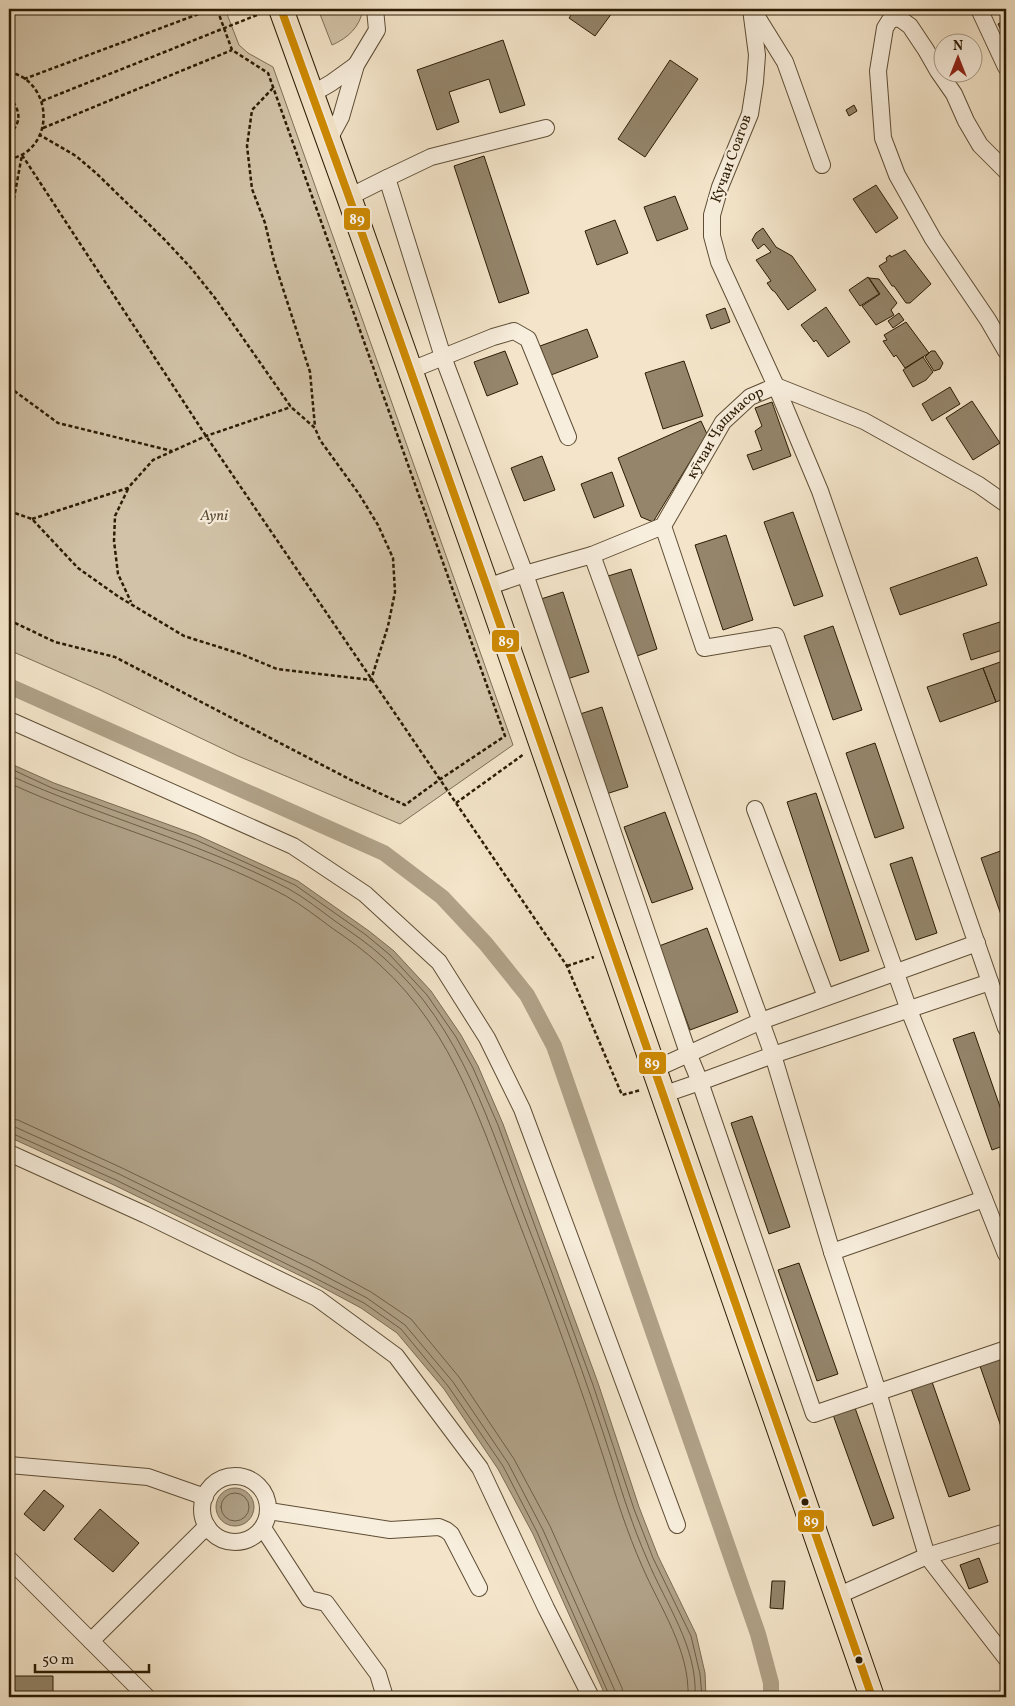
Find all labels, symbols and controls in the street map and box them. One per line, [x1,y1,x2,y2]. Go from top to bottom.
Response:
north arrow [932,32,982,82]
text: N [953,37,963,56]
street label: Кучаи Соатов [706,112,758,206]
line badge: 89 [343,207,371,231]
text: 89 [349,211,365,230]
street label: кӯчаи Чашмасор [682,382,767,483]
park label: Ayni [199,506,228,527]
line badge: 89 [491,629,520,653]
text: 89 [498,633,514,652]
line badge: 89 [638,1051,667,1075]
text: 89 [644,1055,660,1074]
unlabelled marker [800,1497,810,1507]
line badge: 89 [797,1509,825,1533]
text: 89 [803,1513,819,1532]
scale bar [35,1641,149,1673]
text: 50 m [42,1650,74,1671]
unlabelled marker [854,1655,864,1665]

